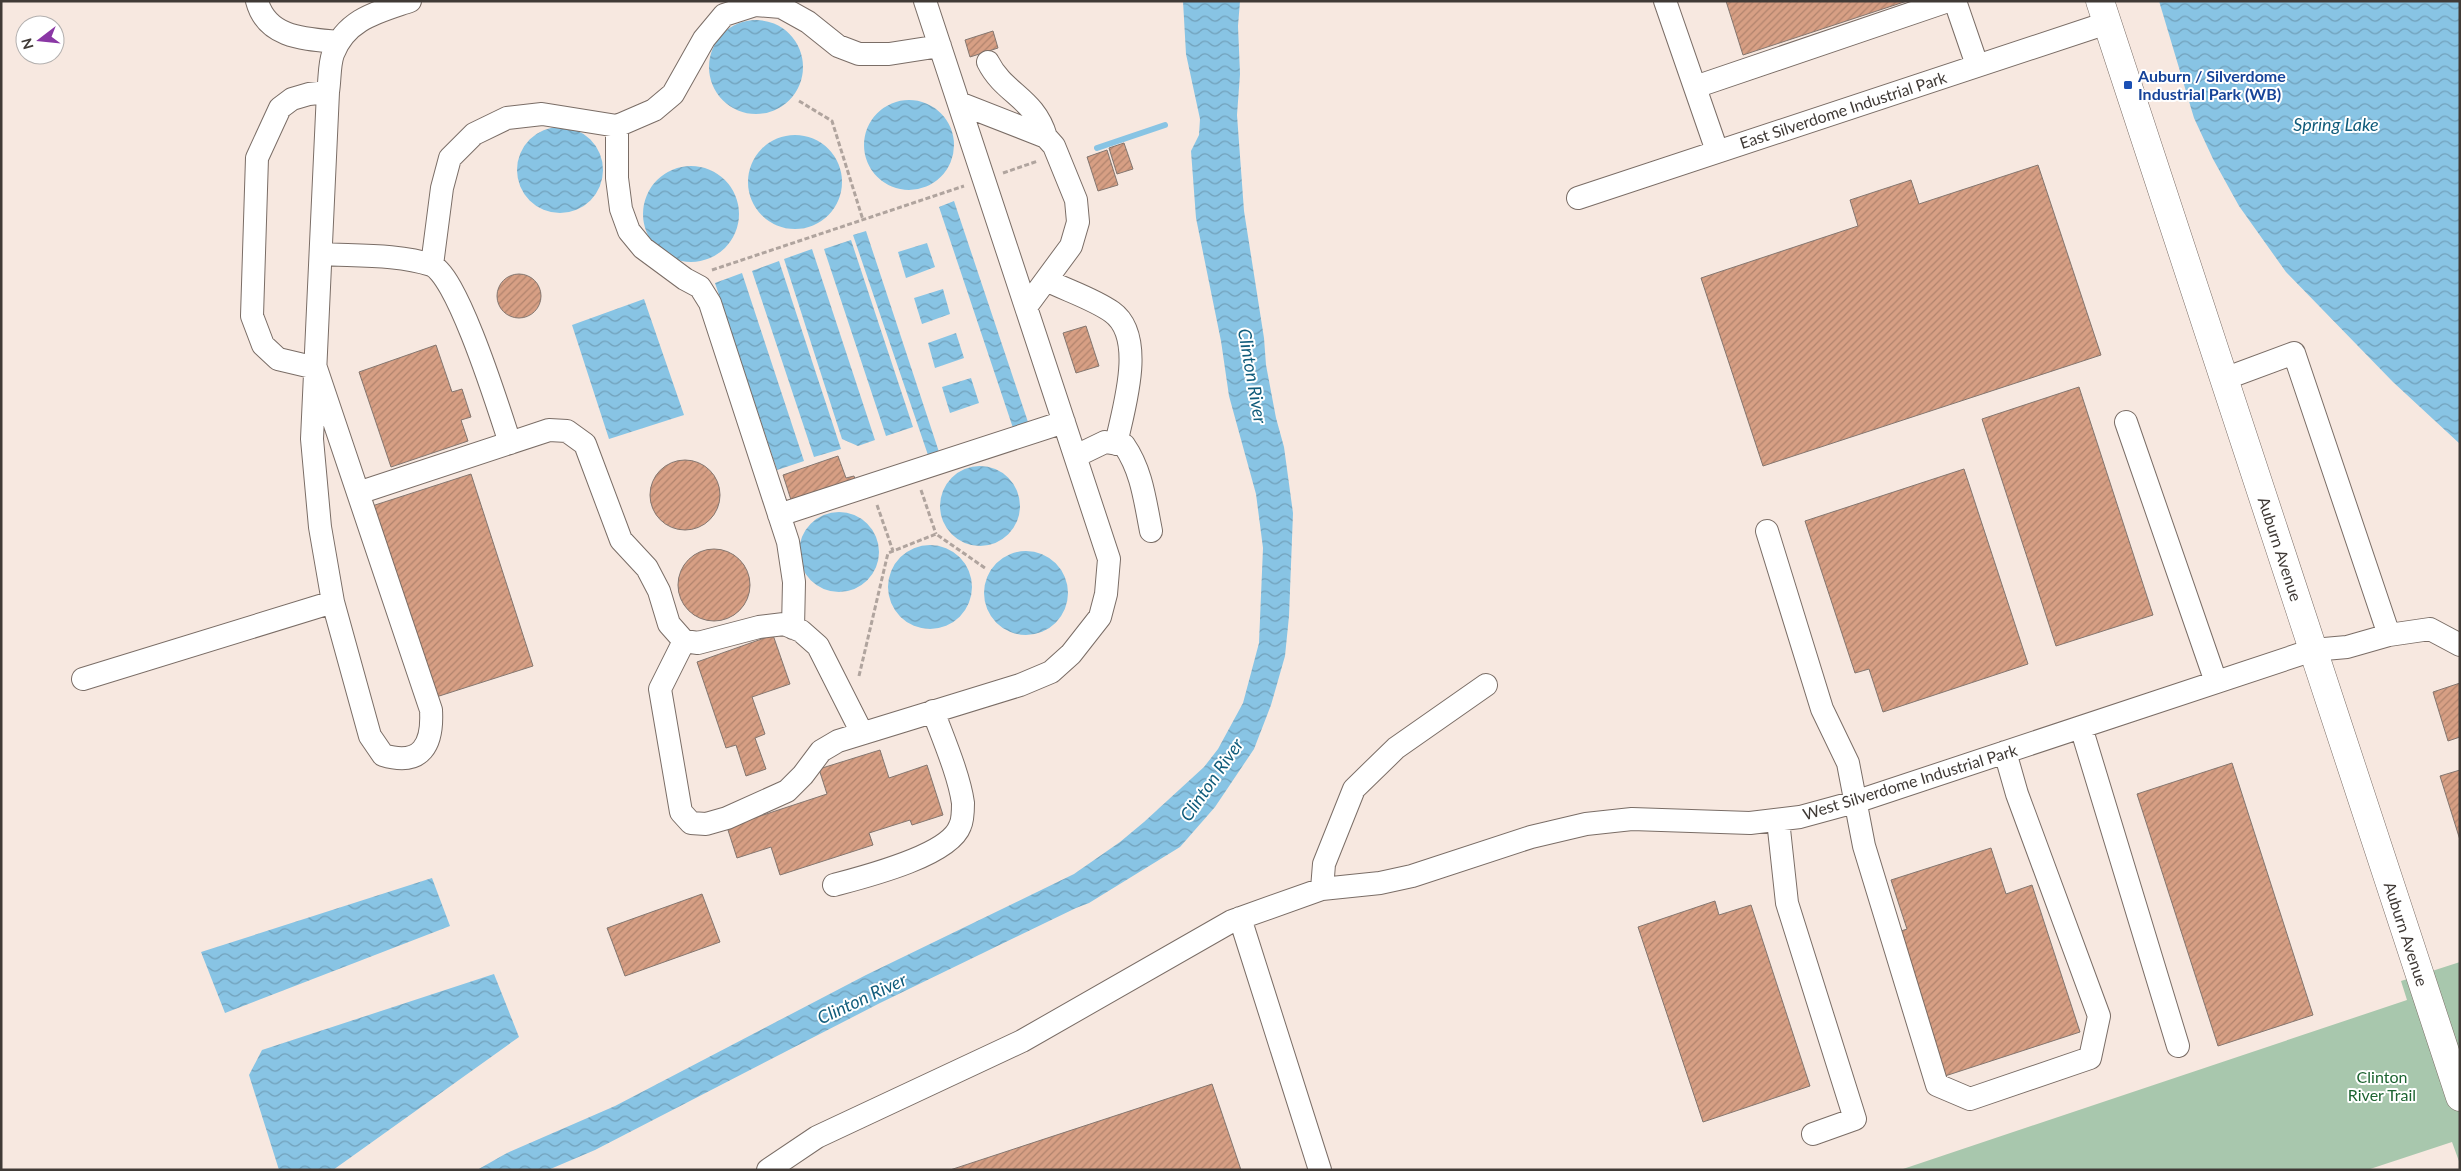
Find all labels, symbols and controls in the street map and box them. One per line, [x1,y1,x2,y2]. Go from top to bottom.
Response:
north arrow [15,15,65,65]
text: N [17,36,37,51]
place label: Auburn / Silverdome Industrial Park (WB) [2137,66,2286,103]
street label: East Silverdome Industrial Park [1737,67,1950,152]
marker: Auburn / Silverdome Industrial Park (WB) [2122,79,2134,91]
water label: Spring Lake [2293,113,2379,135]
water label: Clinton River [1234,327,1272,426]
street label: Auburn Avenue [2255,494,2306,603]
water label: Clinton River [1175,733,1248,825]
street label: West Silverdome Industrial Park [1800,740,2020,823]
street label: Auburn Avenue [2381,879,2432,988]
water label: Clinton River [813,968,910,1028]
park label: Clinton River Trail [2348,1067,2416,1104]

